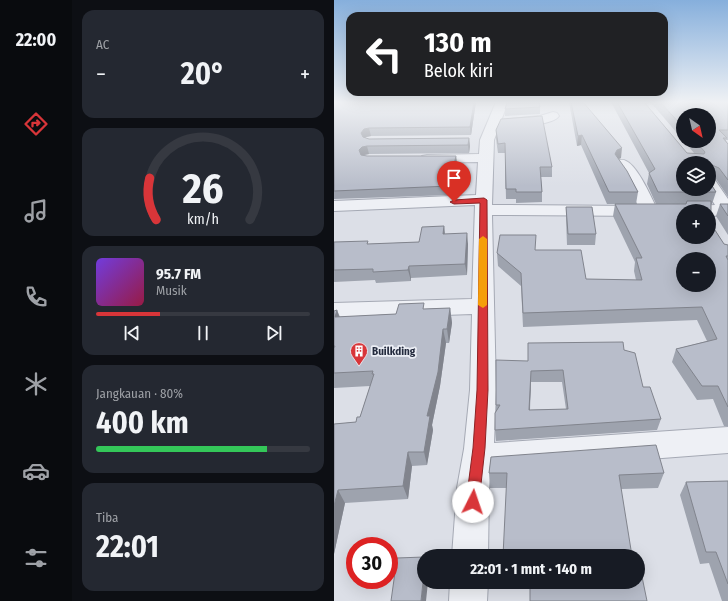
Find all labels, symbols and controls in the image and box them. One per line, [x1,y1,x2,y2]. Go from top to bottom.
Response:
text: 130 m [424,26,492,59]
icon: left [358,28,410,80]
text: 22:00 [16,29,56,51]
text: AC [96,37,109,52]
text: 20° [181,56,225,92]
text: Belok kiri [424,60,493,82]
text: − [96,61,106,88]
text: + [300,61,310,88]
north arrow [676,108,716,148]
map controls [676,108,716,292]
icon: directions [22,110,50,138]
button: layers [676,156,716,196]
pin [437,161,471,202]
text: 26 [181,164,224,214]
icon: arrive [443,167,465,189]
icon: music [22,197,50,225]
button: + [676,204,716,244]
text: km/h [187,211,219,228]
button: − [676,252,716,292]
text: 95.7 FM [156,265,201,283]
icon: phone [22,283,50,311]
text: Musik [156,283,187,298]
icon: previous [121,322,143,344]
icon: pause [192,322,214,344]
icon: next [263,322,285,344]
building icon: Builkding [349,341,369,366]
place label: Builkding [372,345,416,358]
icon: climate [22,370,50,398]
text: Jangkauan · 80% [96,386,183,401]
text: 400 km [96,405,189,441]
icon: car [22,457,50,485]
position arrow [452,481,494,523]
text: Tiba [96,510,118,525]
text: 22:01 [96,529,159,565]
speed limit sign: 30 [346,537,398,589]
icon: filters [22,544,50,572]
text: 22:01 · 1 mnt · 140 m [470,560,592,578]

